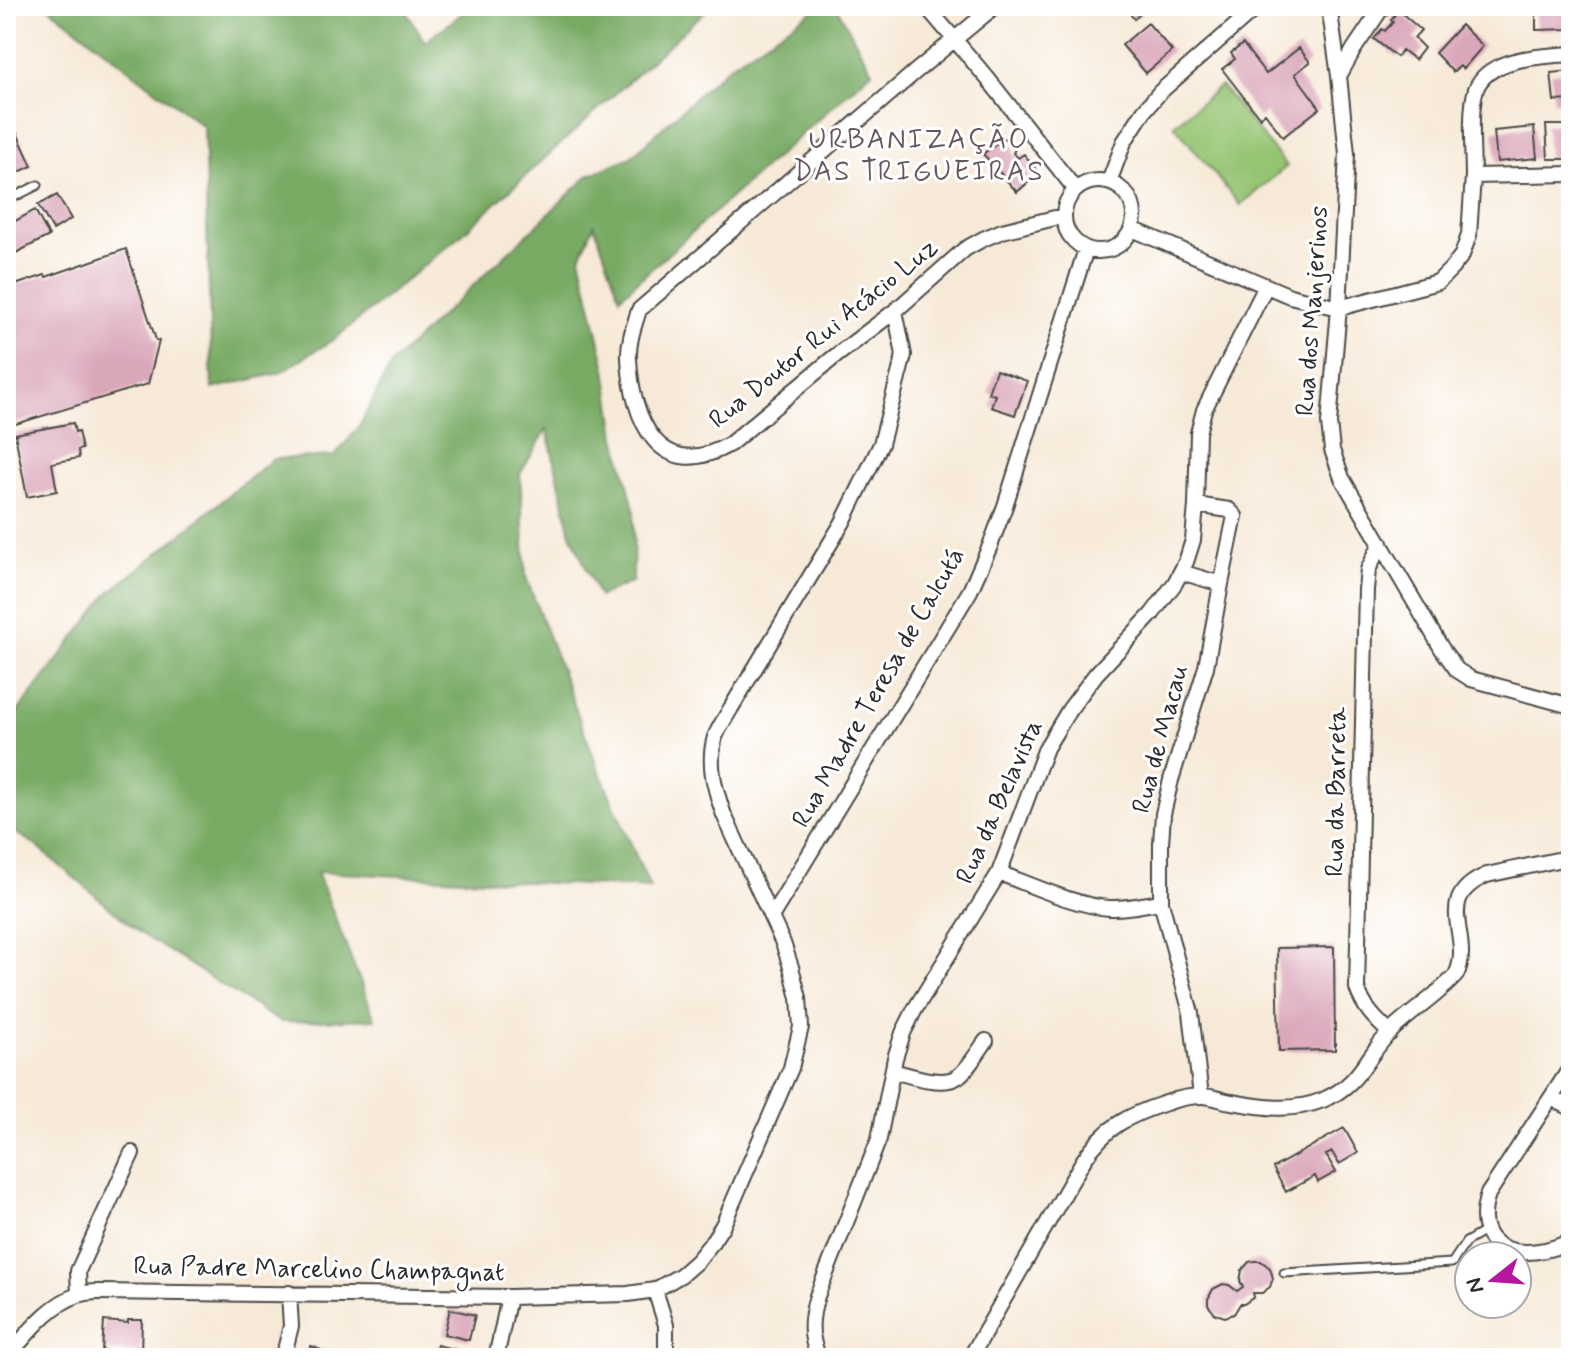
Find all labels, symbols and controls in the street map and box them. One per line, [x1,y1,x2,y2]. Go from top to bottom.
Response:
district label: URBANIZAÇÃO DAS TRIGUEIRAS [793,122,1045,191]
street label: Rua dos Manjerinos [1289,205,1337,417]
street label: Rua Doutor Rui Acácio Luz [702,231,946,437]
street label: Rua Madre Teresa de Calcutá [785,542,973,834]
street label: Rua de Macau [1125,661,1197,817]
street label: Rua da Barreta [1319,706,1355,877]
street label: Rua da Belavista [949,714,1051,890]
north arrow [1453,1240,1533,1320]
street label: Rua Padre Marcelino Champagnat [133,1250,505,1292]
text: N [1460,1274,1491,1296]

